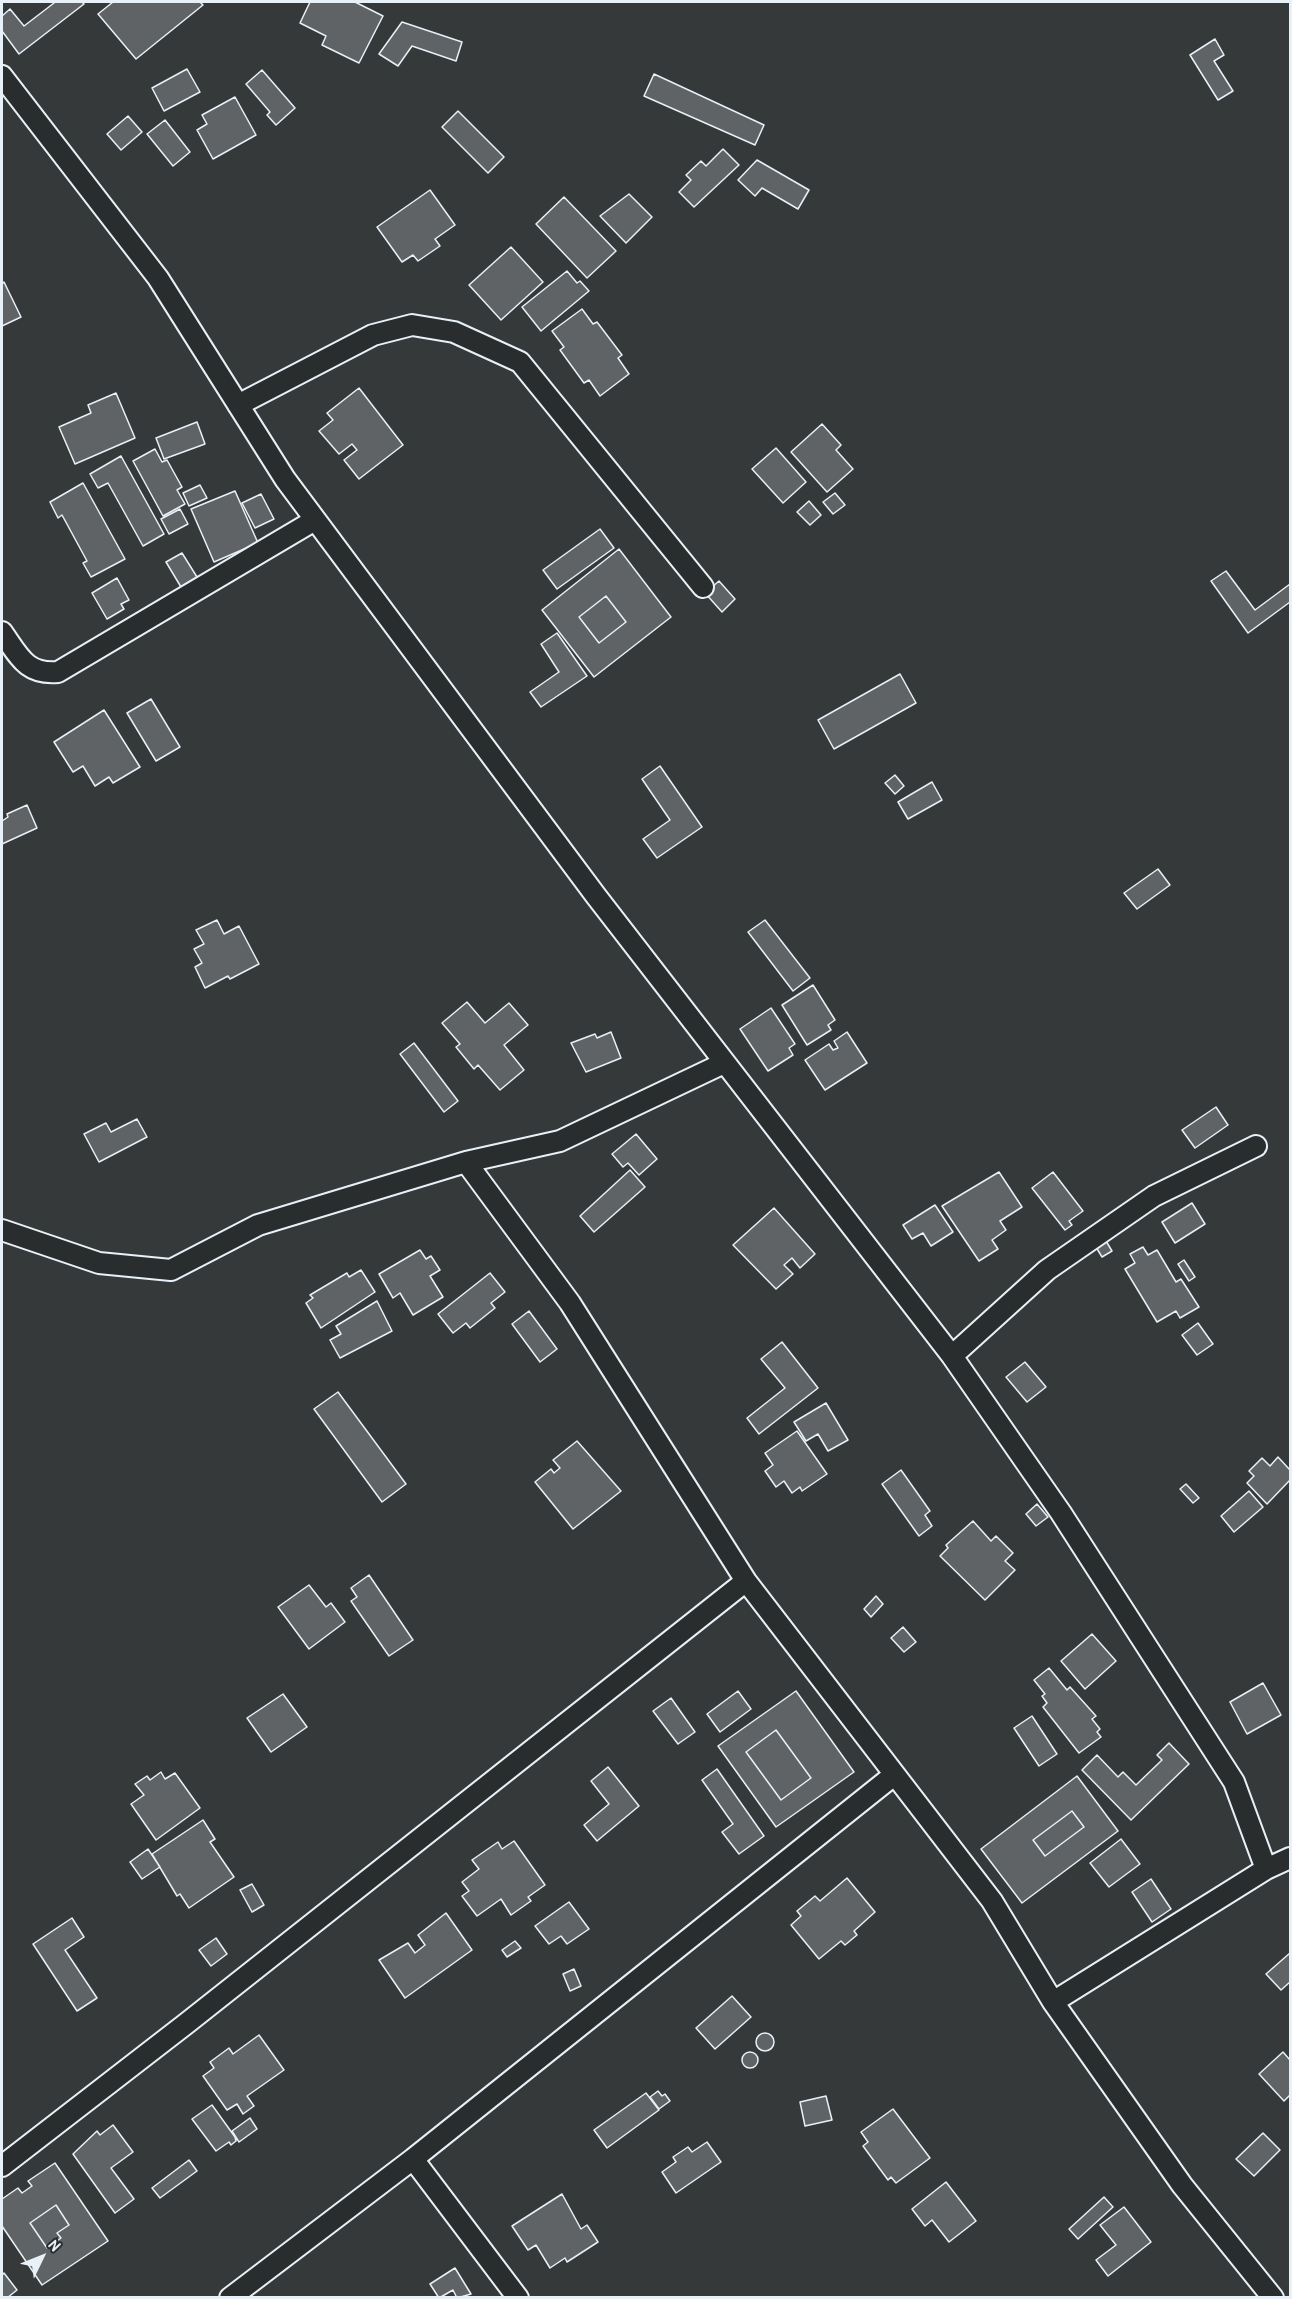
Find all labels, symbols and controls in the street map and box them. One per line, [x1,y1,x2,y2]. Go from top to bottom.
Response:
north arrow [12,2227,72,2287]
text: N [44,2234,66,2255]

